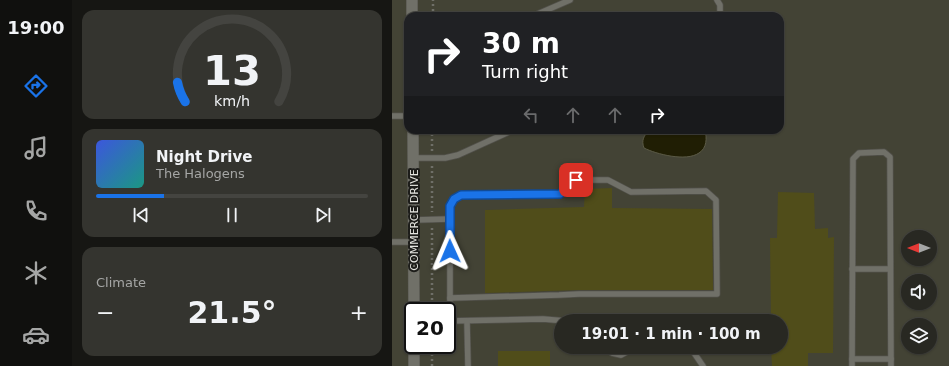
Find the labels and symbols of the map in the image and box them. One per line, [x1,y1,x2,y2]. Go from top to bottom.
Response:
pin [559,163,593,197]
street label: COMMERCE DRIVE [408,169,421,271]
position arrow [429,230,471,272]
north arrow [901,230,937,266]
speed limit sign: 20 [404,302,456,354]

